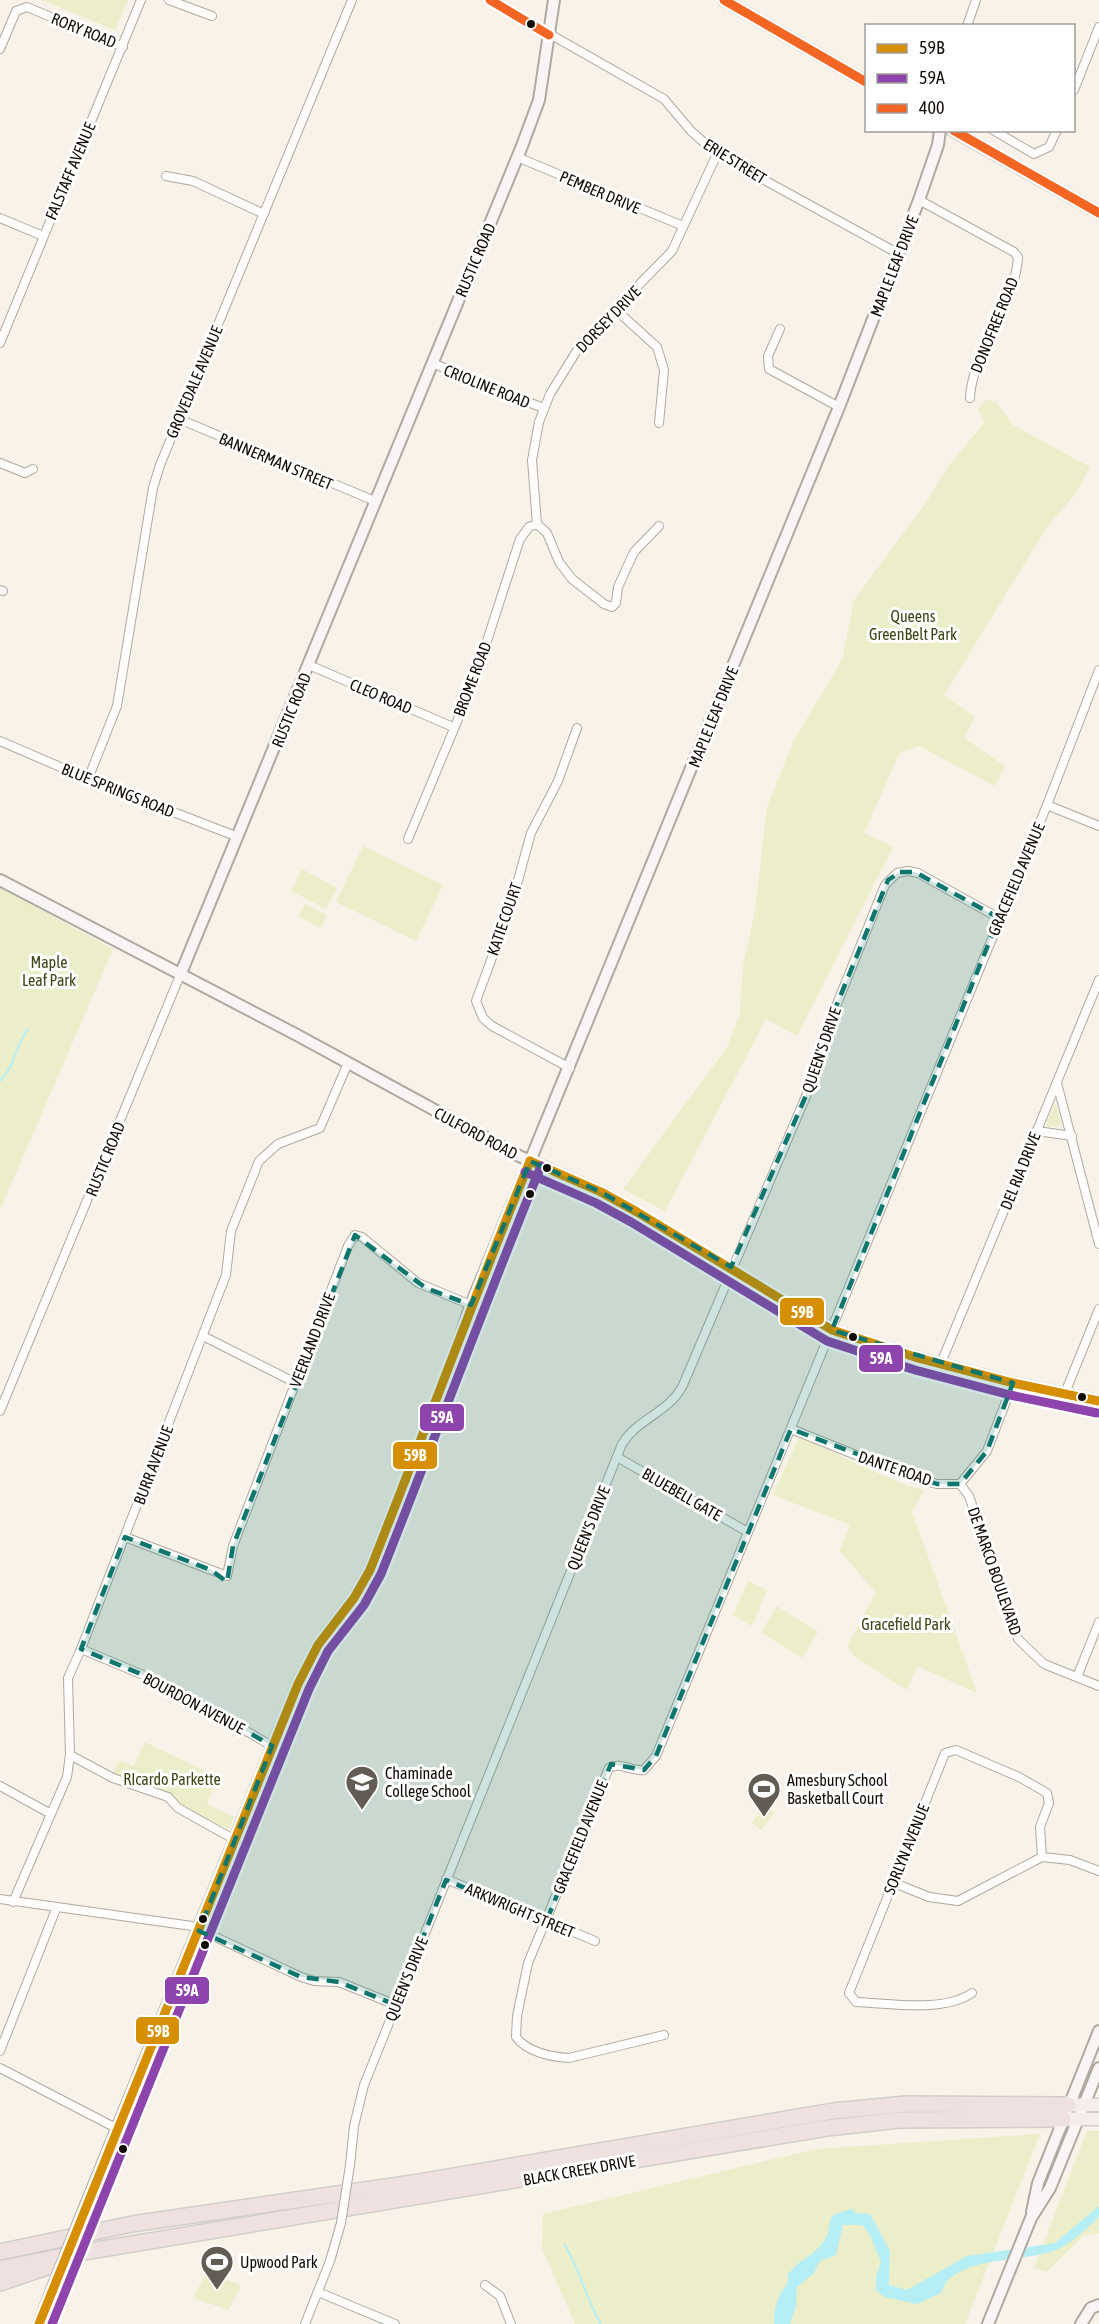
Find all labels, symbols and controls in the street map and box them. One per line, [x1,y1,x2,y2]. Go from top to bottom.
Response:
street label: RORY ROAD [49,9,119,51]
unlabelled marker [525,18,537,30]
legend [865,24,1075,132]
text: 59B [919,37,945,58]
text: 59A [919,67,945,88]
text: 400 [919,97,944,118]
street label: FALSTAFF AVENUE [41,119,99,222]
street label: ERIE STREET [700,135,770,187]
street label: PEMBER DRIVE [557,167,643,217]
street label: MAPLE LEAF DRIVE [866,213,922,319]
street label: RUSTIC ROAD [451,220,499,300]
street label: DONOFREE ROAD [967,275,1021,375]
street label: DORSEY DRIVE [572,282,644,356]
street label: GROVEDALE AVENUE [162,323,226,441]
street label: CRIOLINE ROAD [441,361,533,411]
street label: BANNERMAN STREET [216,429,336,493]
park label: Queens GreenBelt Park [869,607,957,643]
street label: BROME ROAD [450,639,494,719]
street label: MAPLE LEAF DRIVE [685,664,741,770]
street label: RUSTIC ROAD [268,670,314,750]
street label: CLEO ROAD [347,675,415,717]
street label: BLUE SPRINGS ROAD [59,759,177,821]
street label: GRACEFIELD AVENUE [984,820,1048,938]
street label: KATIE COURT [483,880,525,958]
park label: Maple Leaf Park [22,953,76,989]
street label: QUEEN'S DRIVE [798,1005,844,1095]
street label: CULFORD ROAD [431,1104,521,1163]
street label: RUSTIC ROAD [82,1119,128,1199]
street label: DEL RIA DRIVE [996,1129,1044,1212]
unlabelled marker [541,1162,553,1174]
unlabelled marker [524,1188,536,1200]
street label: VEERLAND DRIVE [286,1290,338,1390]
line badge: 59B [779,1297,825,1326]
text: 59B [791,1303,814,1321]
unlabelled marker [847,1331,859,1343]
line badge: 59A [858,1344,904,1373]
text: 59A [870,1349,893,1367]
unlabelled marker [1076,1391,1088,1403]
line badge: 59A [419,1403,465,1432]
text: 59A [431,1408,454,1426]
street label: BURR AVENUE [130,1423,176,1507]
line badge: 59B [392,1441,438,1470]
text: 59B [404,1446,427,1464]
street label: DANTE ROAD [856,1447,934,1489]
street label: BLUEBELL GATE [639,1464,725,1524]
street label: QUEEN'S DRIVE [563,1483,613,1573]
street label: DE MARCO BOULEVARD [965,1504,1025,1638]
park label: Gracefield Park [861,1615,951,1633]
street label: BOURDON AVENUE [140,1669,248,1737]
school or university icon: Chaminade College School [344,1764,380,1811]
place label: Chaminade College School [385,1764,472,1801]
park label: RIcardo Parkette [123,1770,221,1788]
sports icon: Amesbury School Basketball Court [746,1771,782,1818]
place label: Amesbury School Basketball Court [787,1771,889,1807]
street label: GRACEFIELD AVENUE [549,1777,611,1896]
street label: SORLYN AVENUE [880,1801,932,1897]
street label: ARKWRIGHT STREET [463,1879,577,1941]
unlabelled marker [197,1913,209,1925]
street label: QUEEN'S DRIVE [381,1934,431,2024]
unlabelled marker [199,1939,211,1951]
line badge: 59A [164,1976,210,2005]
text: 59A [176,1981,199,1999]
line badge: 59B [135,2016,180,2045]
text: 59B [147,2022,170,2040]
unlabelled marker [117,2143,129,2155]
street label: BLACK CREEK DRIVE [522,2151,637,2189]
sports icon: Upwood Park [199,2244,235,2291]
place label: Upwood Park [240,2253,318,2272]

